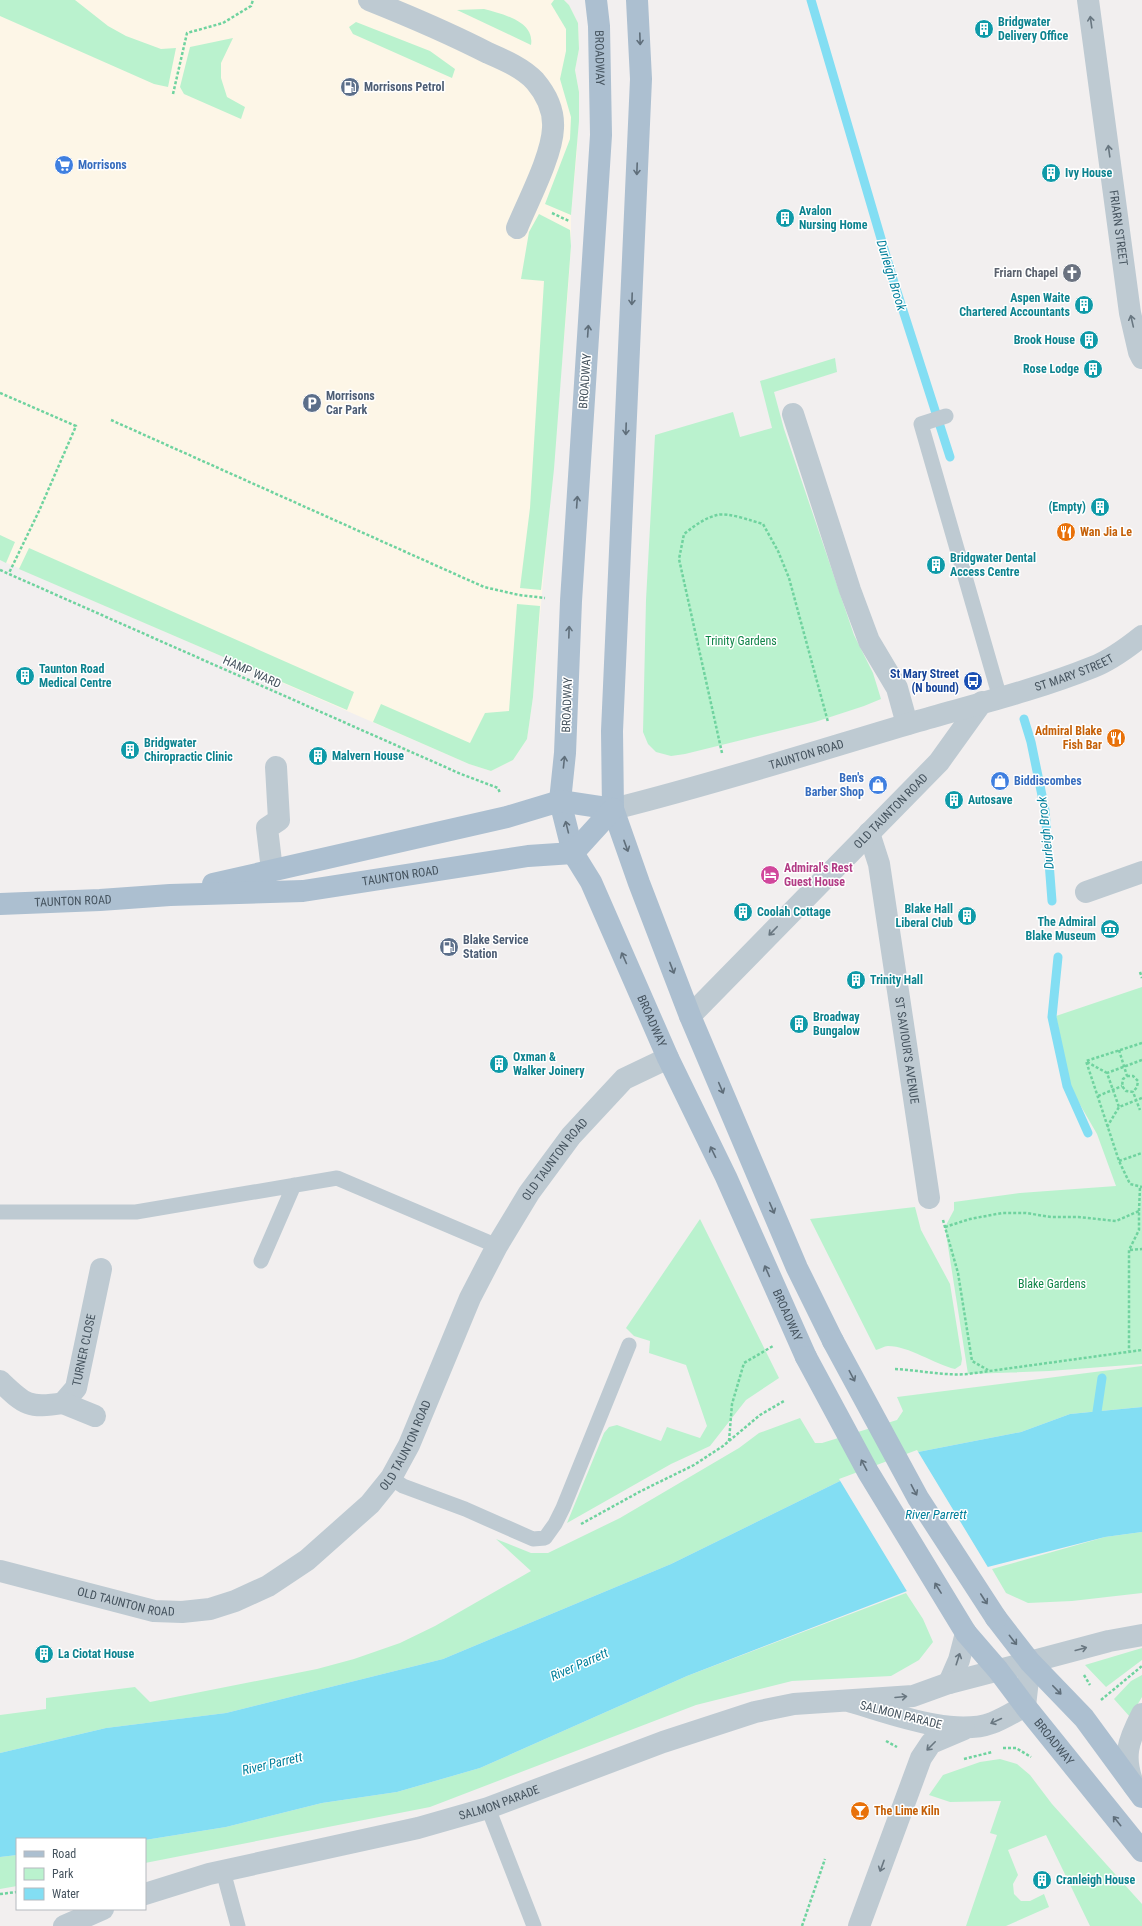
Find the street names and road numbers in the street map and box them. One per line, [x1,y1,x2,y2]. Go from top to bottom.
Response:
street label: BROADWAY [592,30,607,86]
street label: FRIARN STREET [1107,189,1131,267]
street label: BROADWAY [576,352,594,409]
street label: ST MARY STREET [1033,651,1116,694]
street label: HAMP WARD [221,653,283,691]
street label: BROADWAY [559,676,575,733]
street label: TAUNTON ROAD [767,737,846,772]
street label: OLD TAUNTON ROAD [851,770,931,852]
street label: TAUNTON ROAD [361,863,440,889]
street label: TAUNTON ROAD [34,892,112,910]
street label: BROADWAY [634,993,670,1050]
street label: ST SAVIOUR'S AVENUE [892,996,922,1105]
street label: OLD TAUNTON ROAD [519,1115,591,1203]
street label: BROADWAY [770,1287,805,1344]
street label: TURNER CLOSE [70,1313,98,1387]
street label: OLD TAUNTON ROAD [377,1398,434,1493]
street label: OLD TAUNTON ROAD [76,1584,175,1619]
street label: SALMON PARADE [858,1698,944,1732]
street label: BROADWAY [1031,1716,1077,1768]
street label: SALMON PARADE [457,1782,541,1823]

